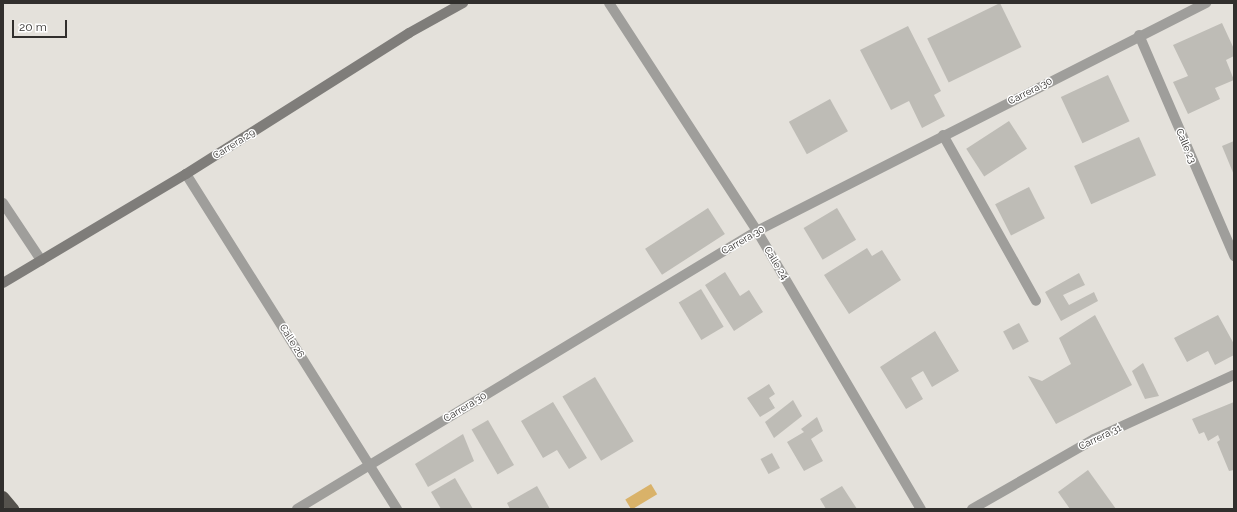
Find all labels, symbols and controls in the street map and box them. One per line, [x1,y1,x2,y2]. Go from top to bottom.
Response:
scale bar [14,12,69,38]
text: 20 m [19,20,47,34]
street label: Carrera 30 [1006,75,1054,107]
street label: Carrera 29 [211,126,257,162]
street label: Calle 23 [1173,127,1199,165]
street label: Carrera 30 [719,223,767,257]
street label: Calle 24 [761,244,791,282]
street label: Calle 26 [277,322,307,360]
street label: Carrera 30 [441,389,489,425]
street label: Carrera 31 [1077,421,1123,453]

